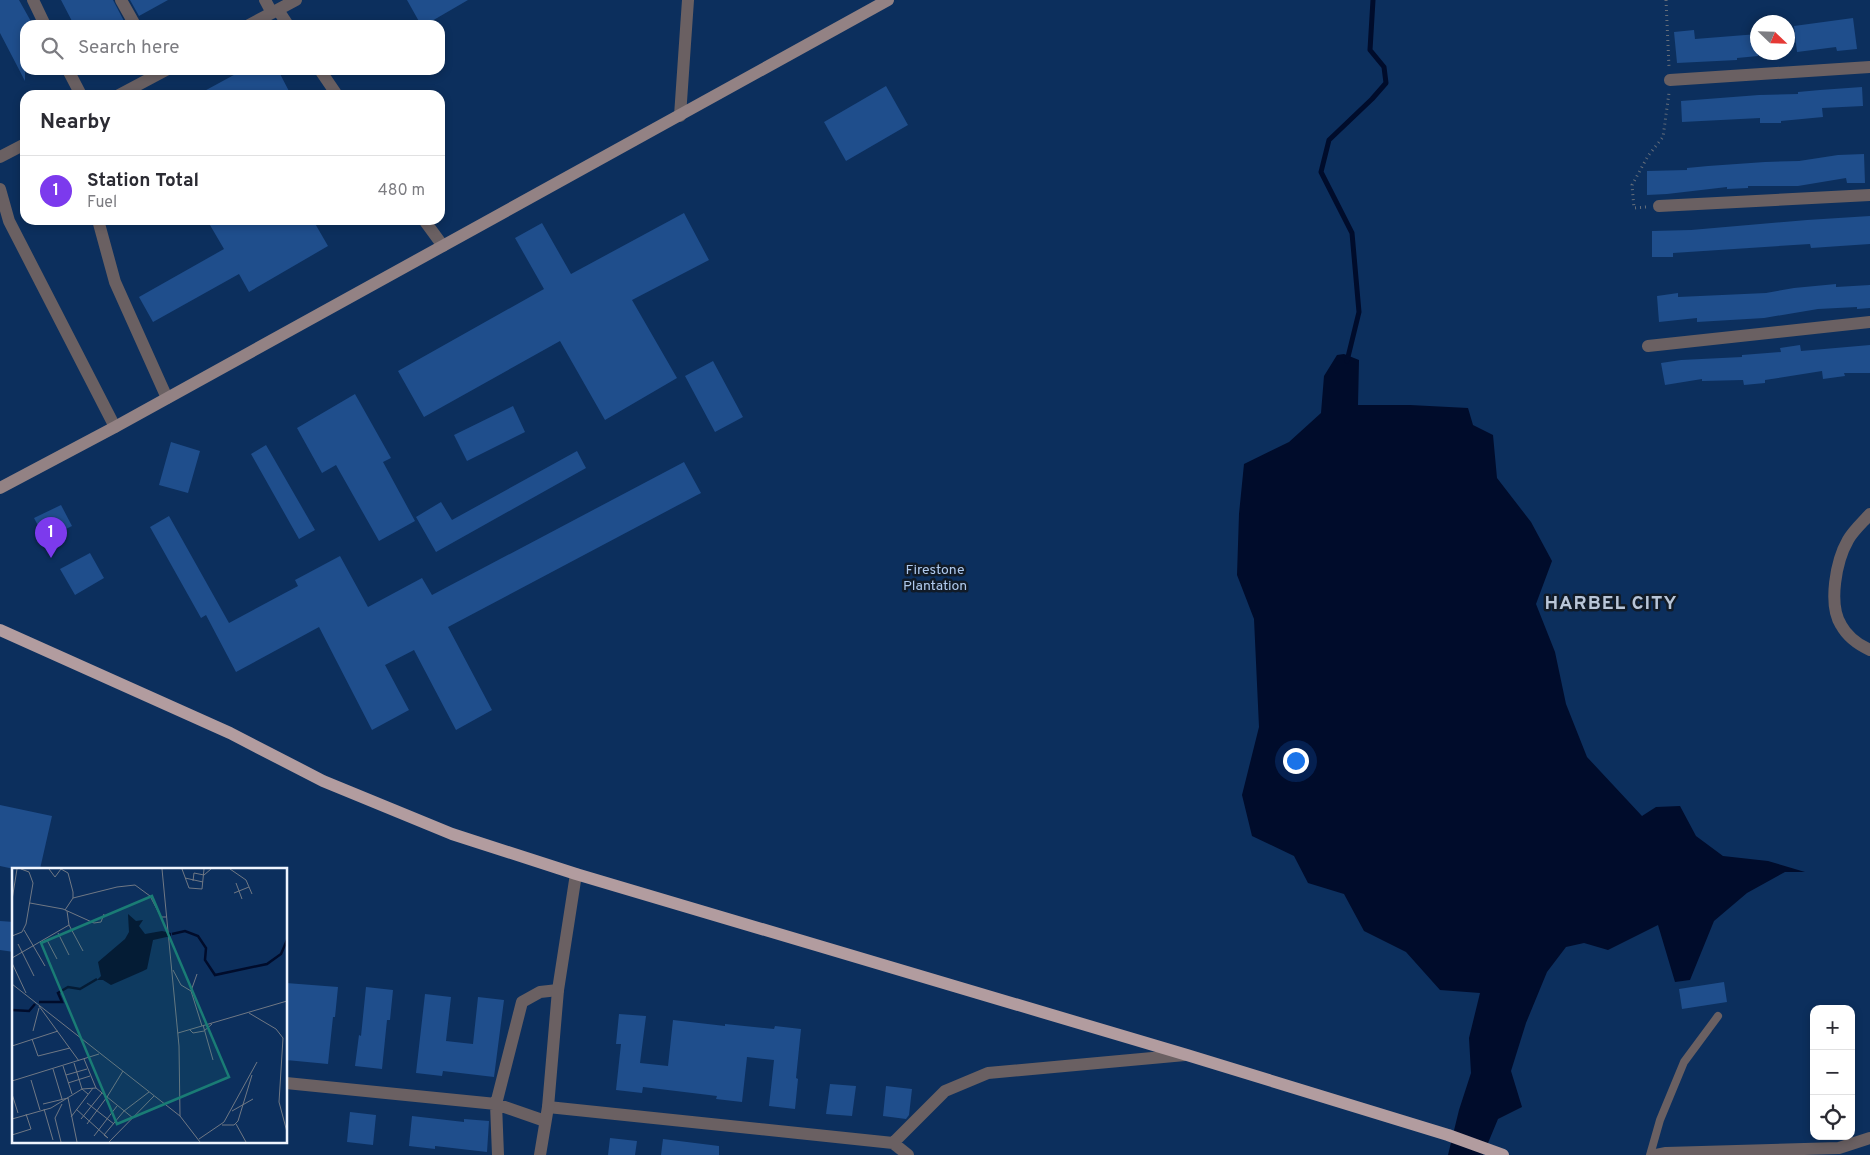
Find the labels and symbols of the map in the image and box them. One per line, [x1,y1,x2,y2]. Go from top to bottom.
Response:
north arrow [1750,15,1795,60]
pin: 1 [35,517,67,558]
park label: Firestone Plantation [903,562,967,595]
district label: HARBEL CITY [1545,592,1677,616]
your location [1283,748,1309,774]
inset map [12,868,288,1142]

